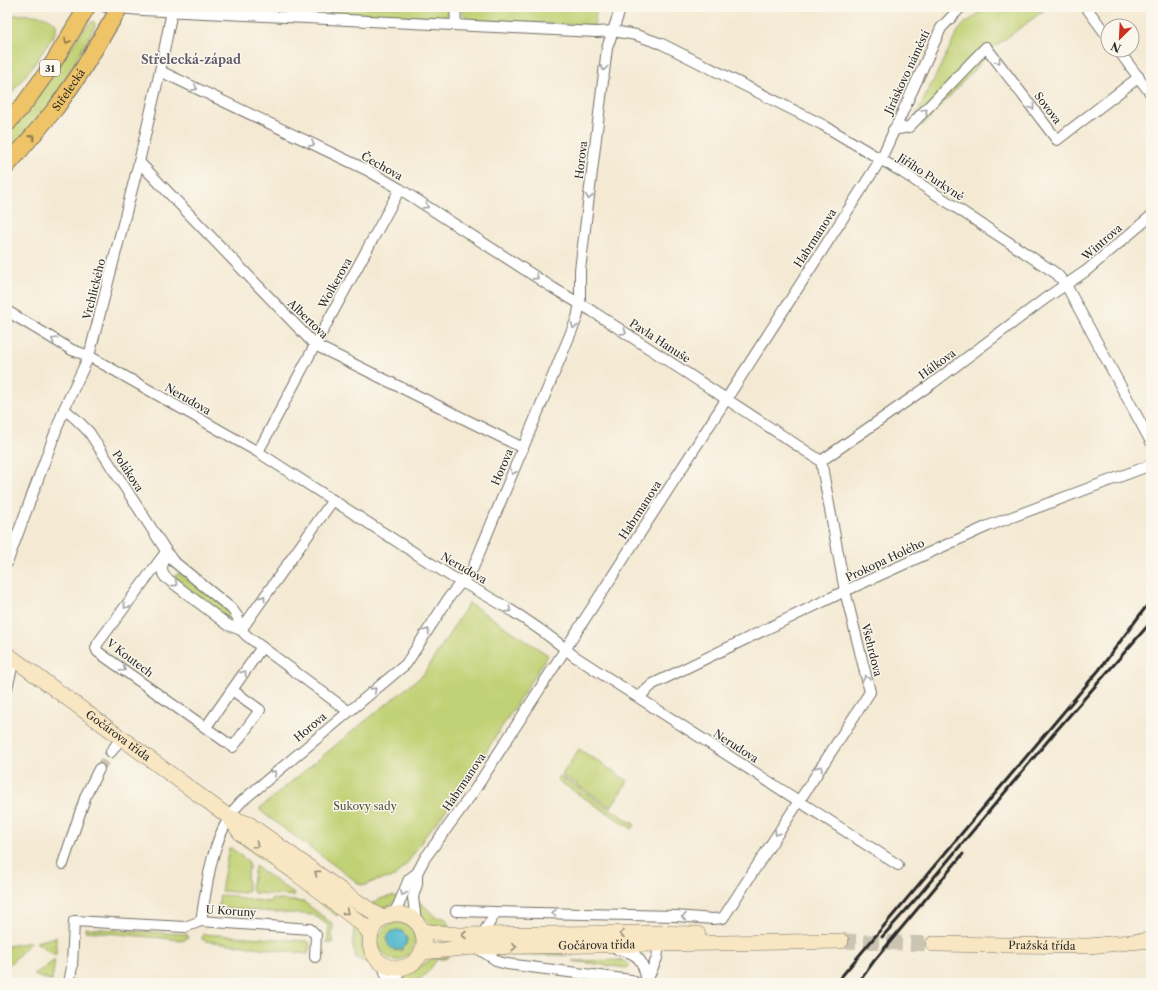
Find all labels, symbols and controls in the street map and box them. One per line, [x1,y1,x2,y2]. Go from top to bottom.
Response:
north arrow [1100,18,1140,58]
street label: Jiráskovo náměstí [881,27,933,118]
one-way arrow [64,37,72,44]
text: N [1108,39,1123,55]
district label: Střelecká-západ [141,52,241,67]
one-way arrow [993,57,1000,64]
road number: 31 [40,60,60,76]
one-way arrow [600,65,609,72]
street label: Střelecká [49,66,88,114]
one-way arrow [191,83,199,91]
street label: Sovova [1031,89,1065,127]
one-way arrow [1027,103,1034,110]
one-way arrow [920,108,927,115]
one-way arrow [27,135,34,142]
one-way arrow [308,139,316,147]
street label: Horova [572,140,590,180]
street label: Čechova [359,148,406,183]
street label: Jiřího Purkyně [894,149,967,204]
one-way arrow [584,194,593,201]
one-way arrow [422,202,429,209]
street label: Habrmanova [791,206,839,270]
street label: Wintrova [1078,221,1125,264]
street label: Wolkerova [315,255,355,312]
street label: Vrchlického [79,257,108,322]
one-way arrow [532,272,539,280]
street label: Albertova [284,296,331,342]
street label: Pavla Hanuše [627,316,693,366]
one-way arrow [571,323,579,330]
one-way arrow [620,327,627,334]
one-way arrow [51,337,58,344]
street label: Hálkova [916,346,958,382]
street label: Nerudova [162,380,214,418]
street label: Horova [488,446,516,487]
street label: Polákova [109,448,147,495]
one-way arrow [510,468,518,475]
street label: Habrmanova [616,478,664,542]
street label: Prokopa Holého [843,535,927,584]
street label: Nerudova [438,549,490,587]
one-way arrow [171,580,178,587]
one-way arrow [258,595,266,602]
one-way arrow [124,601,131,608]
one-way arrow [505,605,512,612]
street label: Všehrdova [858,621,885,678]
one-way arrow [422,628,430,635]
street label: V Koutech [103,635,156,680]
one-way arrow [119,664,126,672]
one-way arrow [239,670,246,677]
one-way arrow [863,674,871,681]
one-way arrow [369,688,376,695]
street label: Gočárova třída [83,707,154,764]
street label: Horova [291,709,329,745]
street label: Nerudova [711,726,761,766]
street label: Habrmanova [439,750,489,814]
one-way arrow [815,765,823,772]
one-way arrow [269,771,276,778]
park label: Sukovy sady [333,799,398,813]
one-way arrow [775,829,782,836]
one-way arrow [251,840,258,847]
one-way arrow [314,870,321,878]
one-way arrow [400,889,408,896]
street label: U Koruny [205,902,258,920]
one-way arrow [342,908,349,915]
one-way arrow [551,909,557,918]
one-way arrow [681,912,687,921]
one-way arrow [619,930,625,938]
one-way arrow [461,931,467,939]
street label: Gočárova třída [558,937,636,953]
street label: Pražská třída [1008,938,1076,953]
one-way arrow [511,943,517,951]

